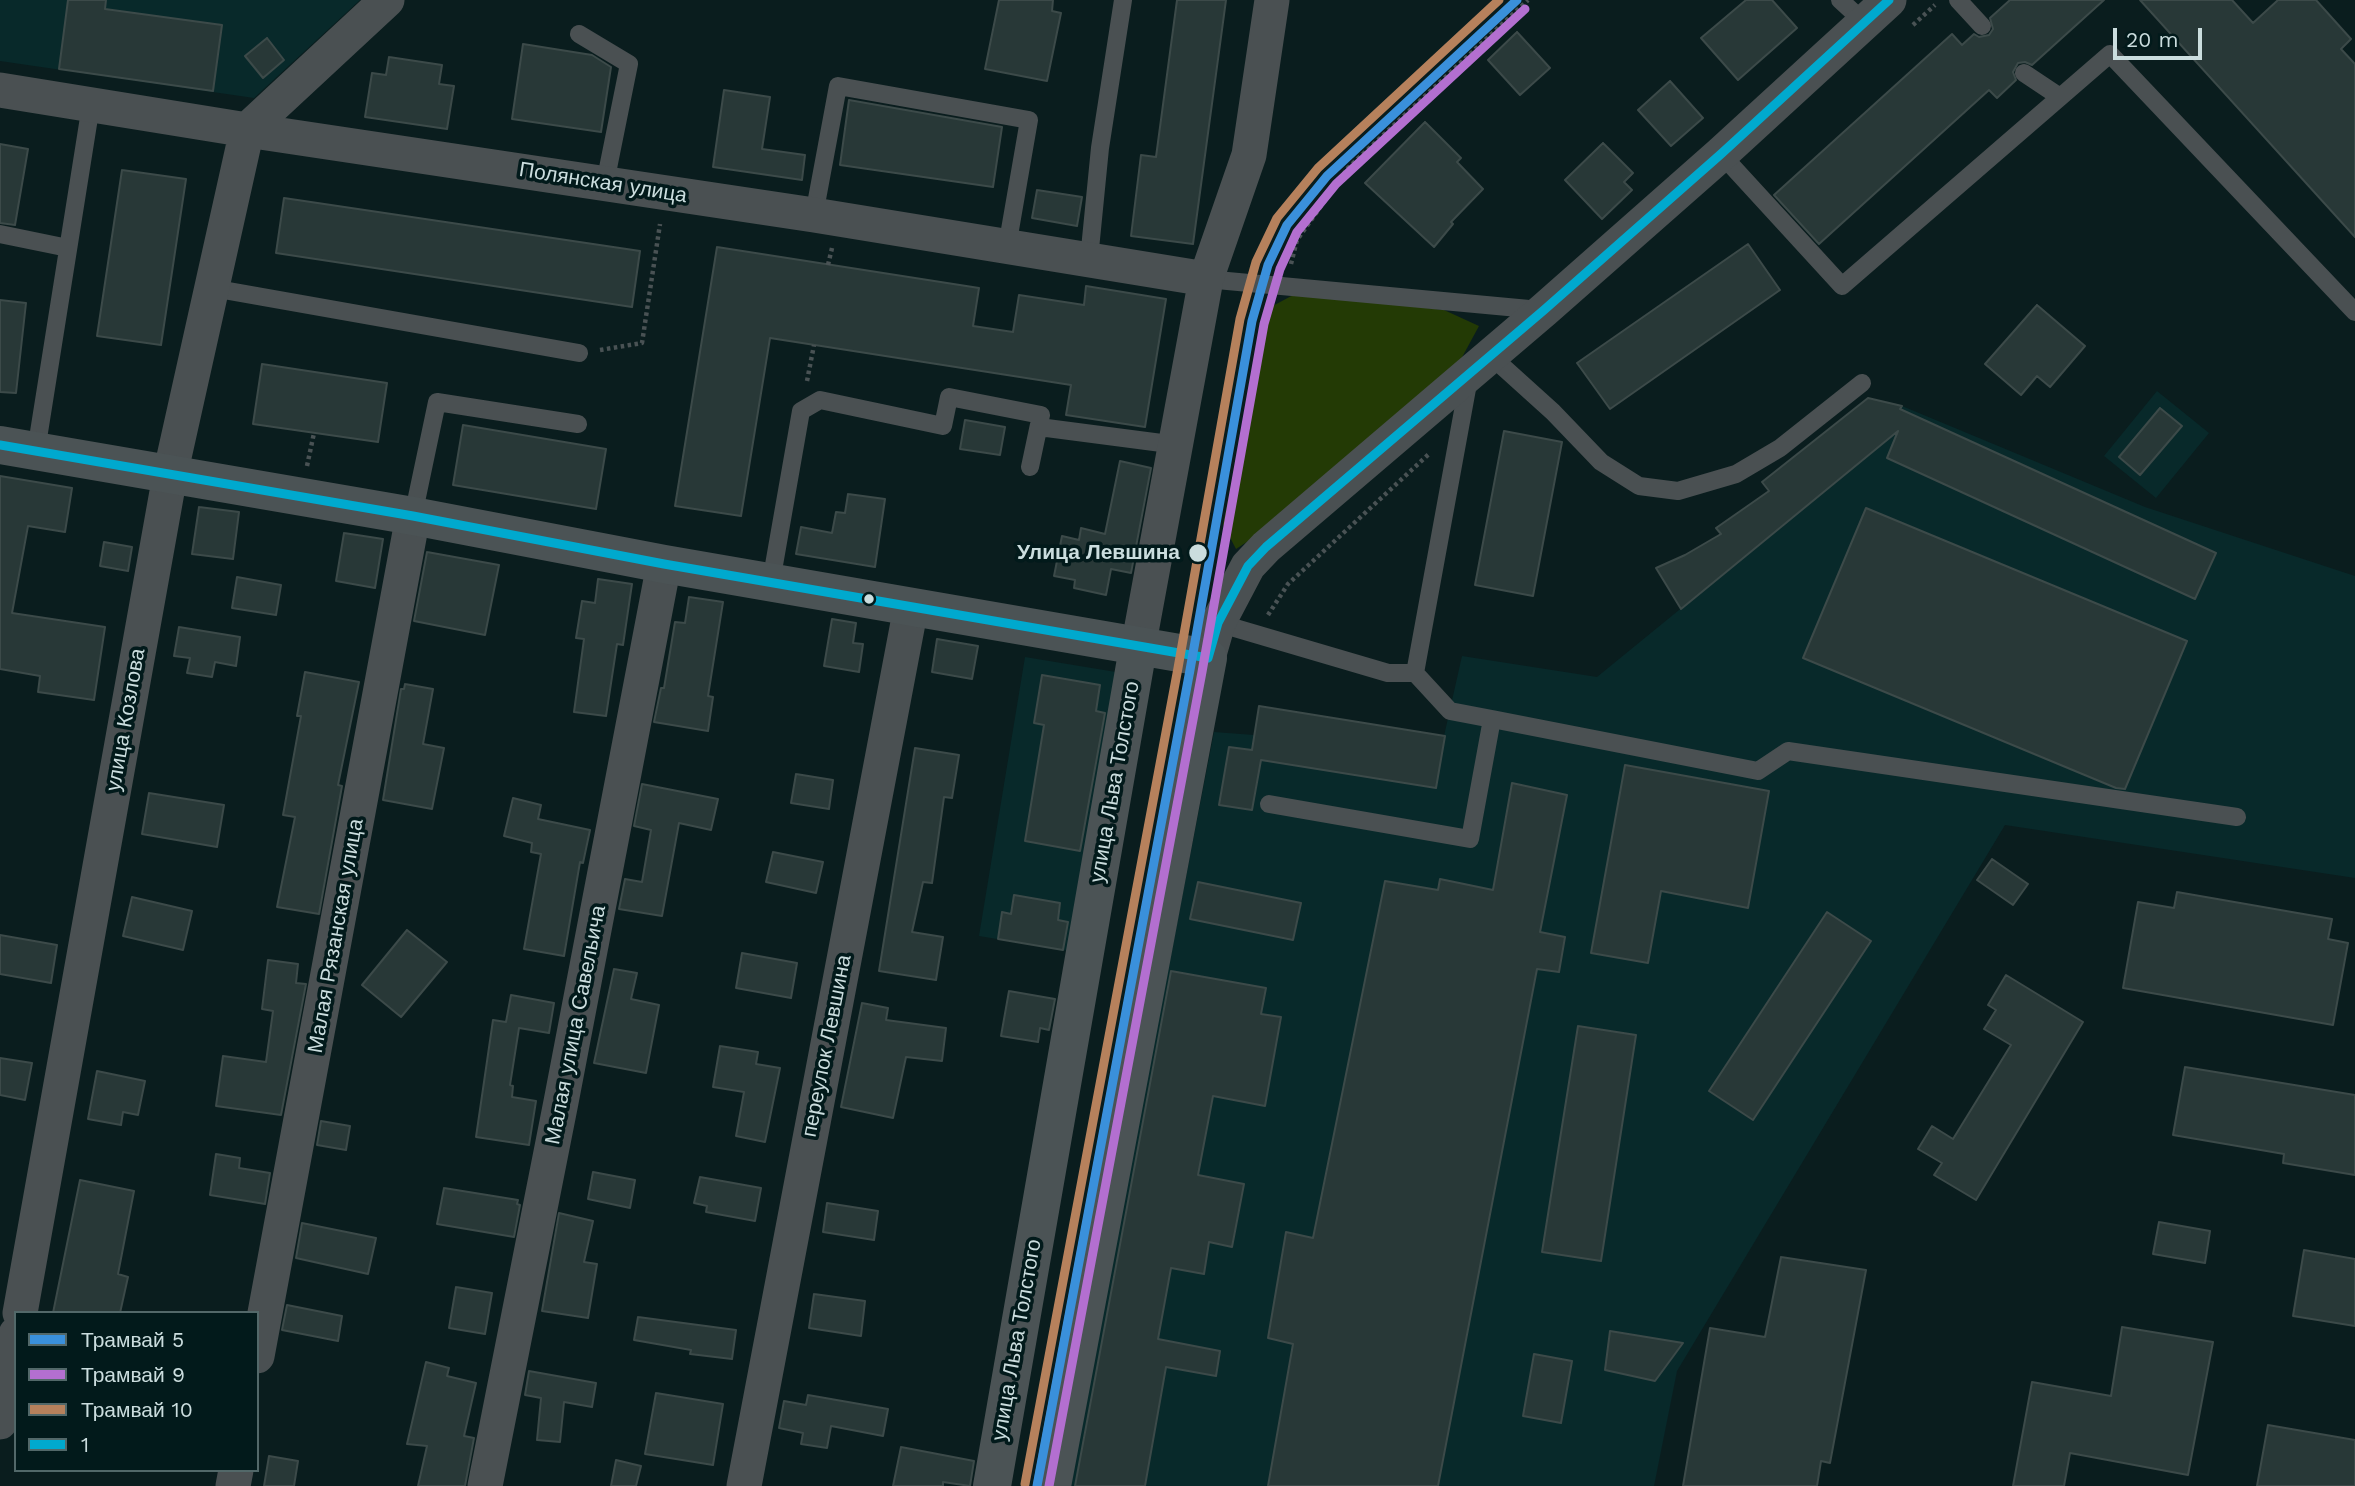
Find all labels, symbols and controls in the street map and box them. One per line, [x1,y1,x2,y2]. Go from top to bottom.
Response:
scale bar [2117,14,2206,58]
text: 20 m [2126,27,2178,52]
street label: Полянская улица [517,157,689,209]
place label: Улица Левшина [1017,540,1180,566]
marker: Улица Левшина [1187,542,1209,564]
unlabelled marker [862,592,876,606]
street label: улица Козлова [101,647,151,793]
street label: улица Льва Толстого [1085,679,1145,885]
street label: Малая Рязанская улица [303,817,369,1055]
street label: Малая улица Савельича [540,903,612,1147]
street label: переулок Левшина [797,953,857,1139]
street label: улица Льва Толстого [987,1237,1047,1443]
legend [14,1311,259,1472]
text: Трамвай 5 [81,1327,184,1352]
text: Трамвай 9 [81,1362,185,1387]
text: Трамвай 10 [81,1397,193,1422]
text: 1 [81,1432,89,1457]

